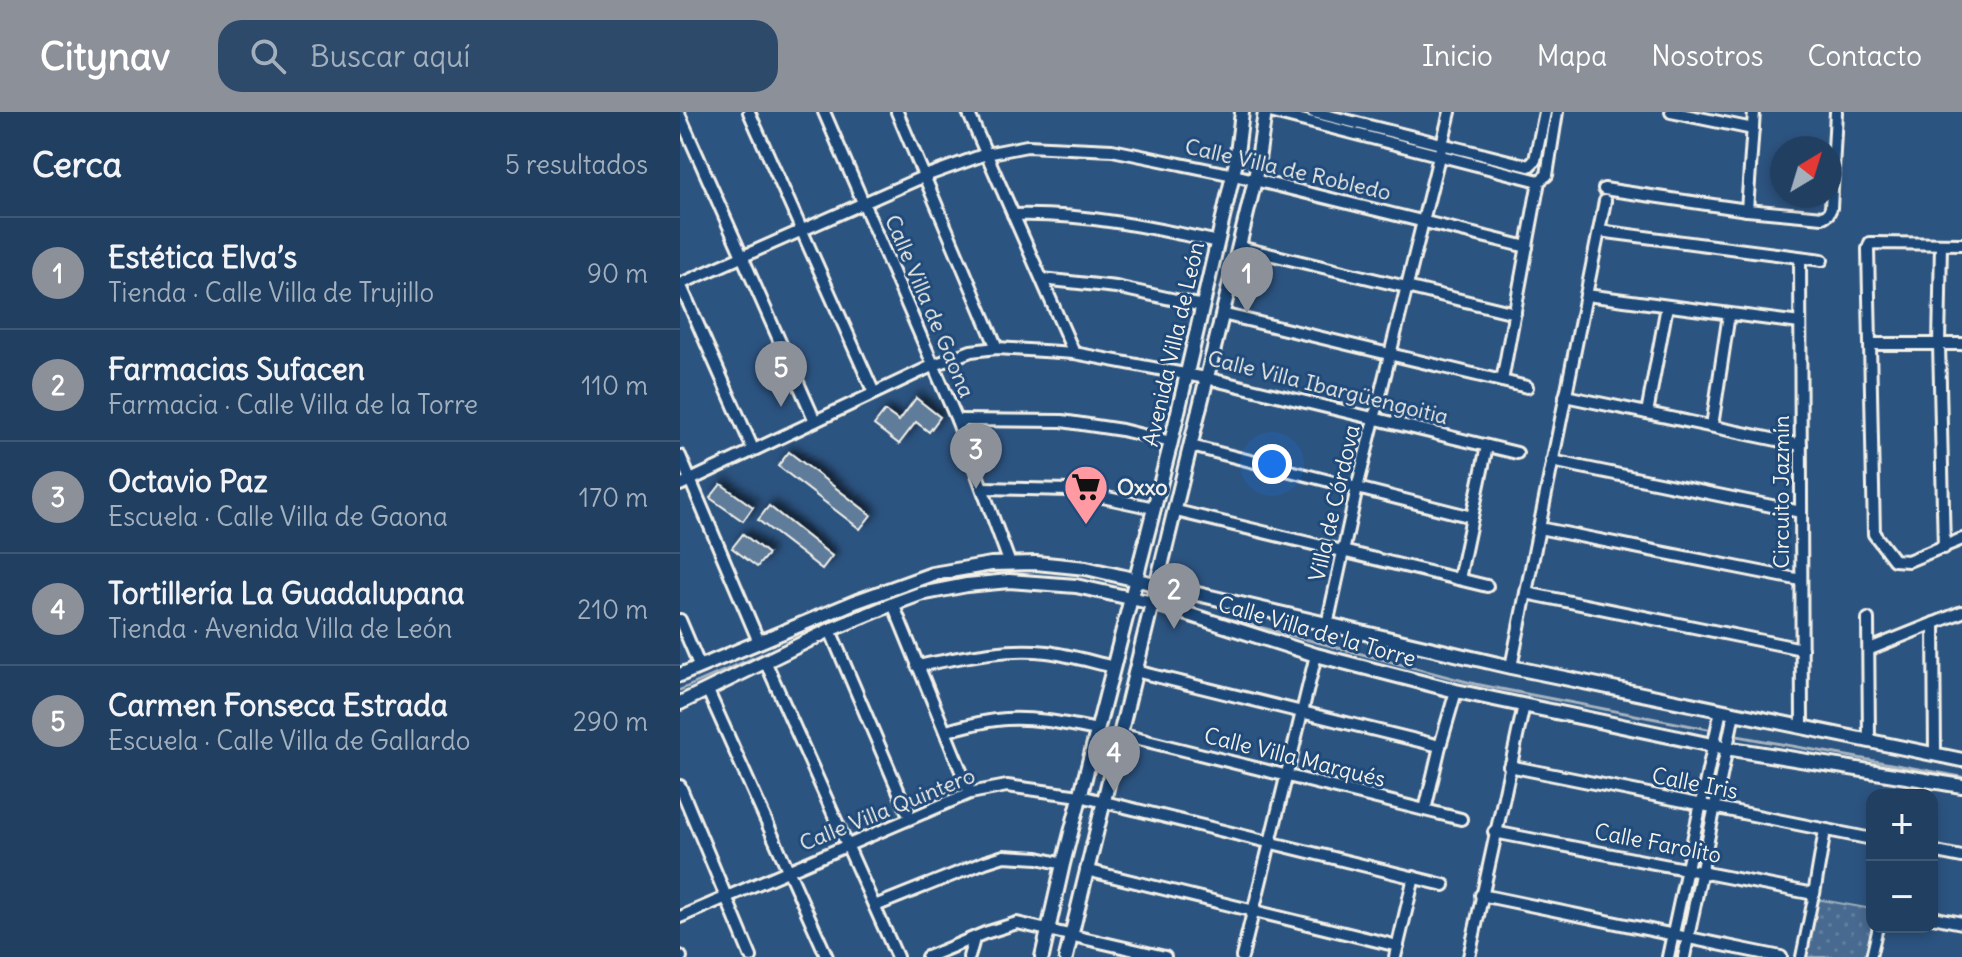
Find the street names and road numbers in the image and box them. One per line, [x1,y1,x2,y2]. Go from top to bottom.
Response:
street label: Calle Villa de Robledo [1182,132,1394,206]
street label: Calle Villa de Gaona [879,210,981,402]
street label: Avenida Villa de León [1136,239,1210,449]
street label: Calle Villa Ibargüengoitia [1205,344,1451,430]
street label: Circuito Jazmín [1767,415,1795,569]
street label: Villa de Córdova [1302,422,1366,584]
street label: Calle Villa de la Torre [1215,589,1419,673]
street label: Calle Villa Marqués [1201,721,1389,793]
street label: Calle Villa Quintero [795,761,979,857]
street label: Calle Iris [1650,761,1740,805]
street label: Calle Farolito [1592,817,1724,869]

